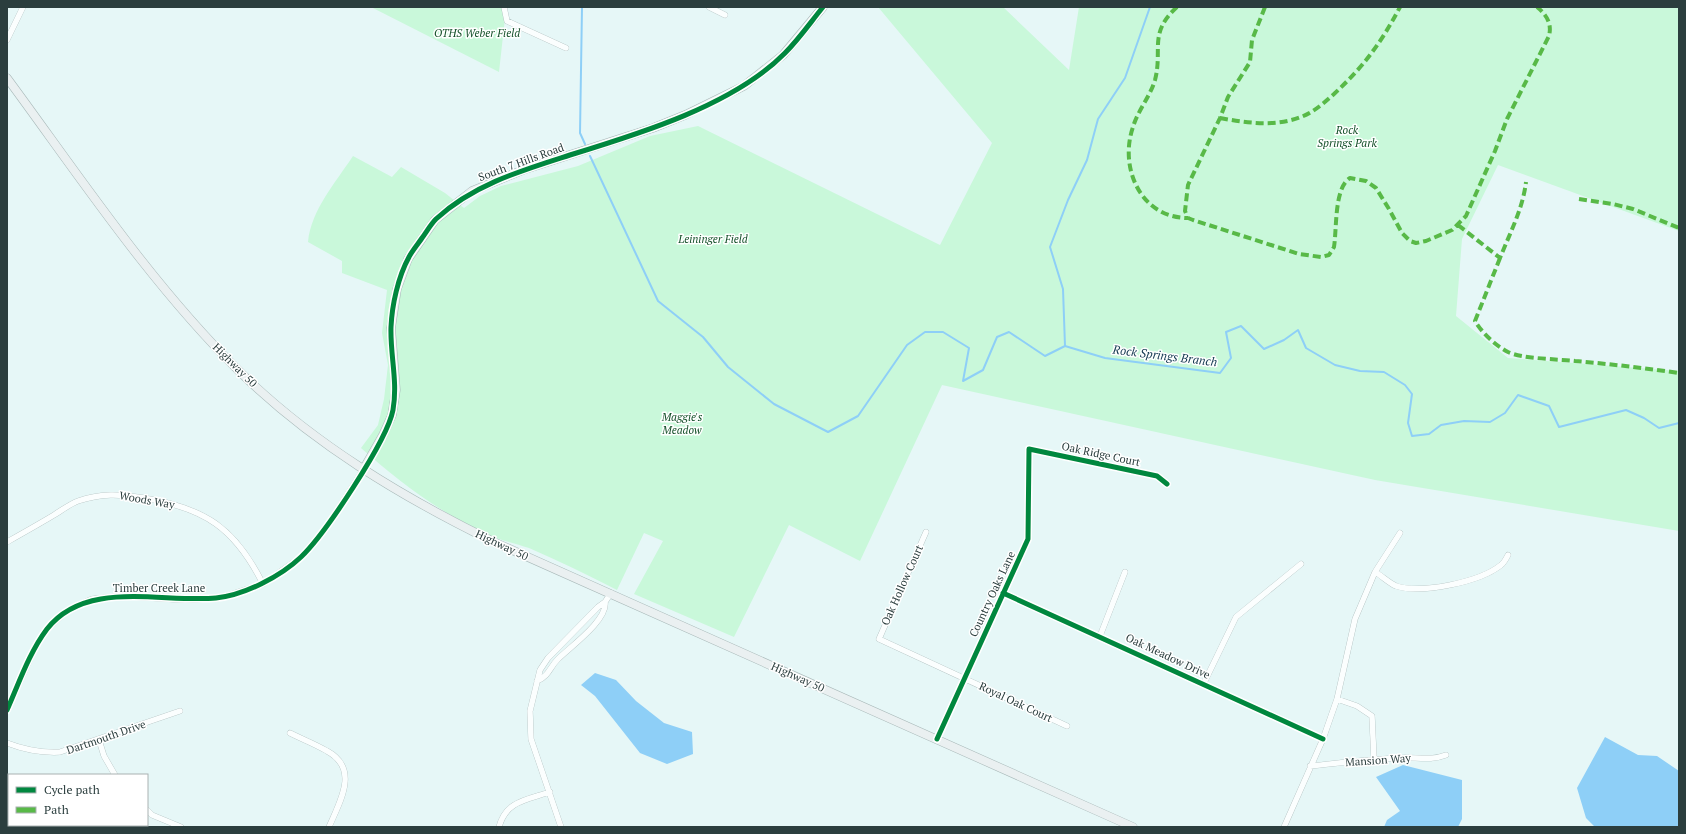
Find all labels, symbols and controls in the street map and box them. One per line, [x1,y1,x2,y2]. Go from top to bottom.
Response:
park label: OTHS Weber Field [434,26,520,40]
park label: Rock Springs Park [1317,123,1377,150]
street label: South 7 Hills Road [476,140,566,184]
park label: Leininger Field [677,232,748,246]
street label: Highway 50 [210,340,260,390]
water label: Rock Springs Branch [1111,342,1218,369]
park label: Maggie's Meadow [661,410,703,437]
street label: Oak Ridge Court [1060,439,1142,469]
street label: Woods Way [118,488,176,512]
street label: Highway 50 [473,527,531,563]
street label: Oak Hollow Court [878,542,926,628]
street label: Country Oaks Lane [966,549,1018,639]
street label: Timber Creek Lane [113,581,206,595]
street label: Oak Meadow Drive [1124,630,1213,682]
street label: Highway 50 [769,659,827,695]
street label: Royal Oak Court [977,679,1055,725]
street label: Dartmouth Drive [64,717,148,757]
street label: Mansion Way [1345,751,1412,769]
legend [8,774,148,826]
text: Cycle path [44,782,100,797]
text: Path [44,802,69,817]

